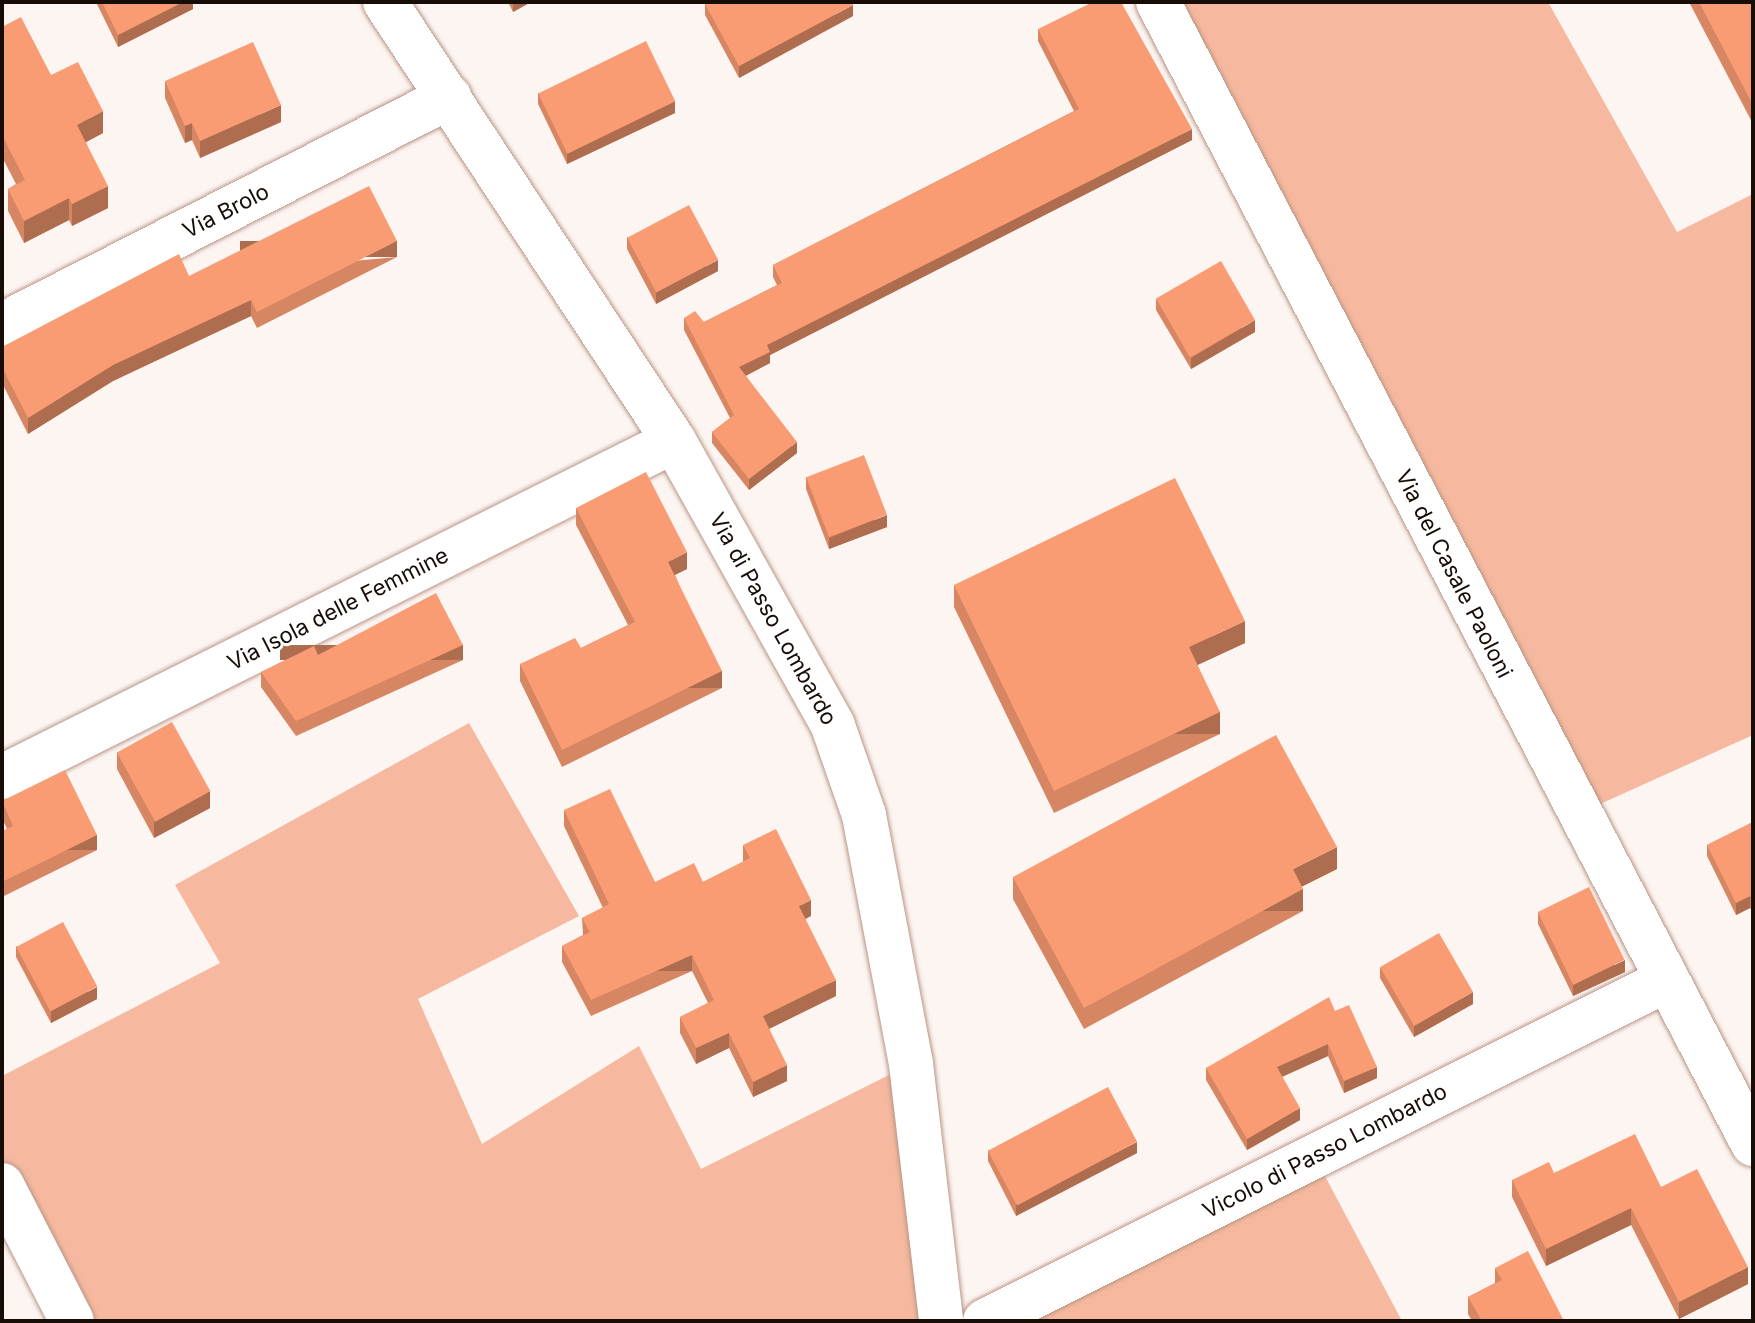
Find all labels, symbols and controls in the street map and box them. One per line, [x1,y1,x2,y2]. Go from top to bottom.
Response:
street label: Via Brolo [179,178,273,244]
street label: Via del Casale Paoloni [1390,466,1518,682]
street label: Via di Passo Lombardo [704,508,842,730]
street label: Via Isola delle Femmine [223,542,453,676]
street label: Vicolo di Passo Lombardo [1199,1078,1451,1224]

